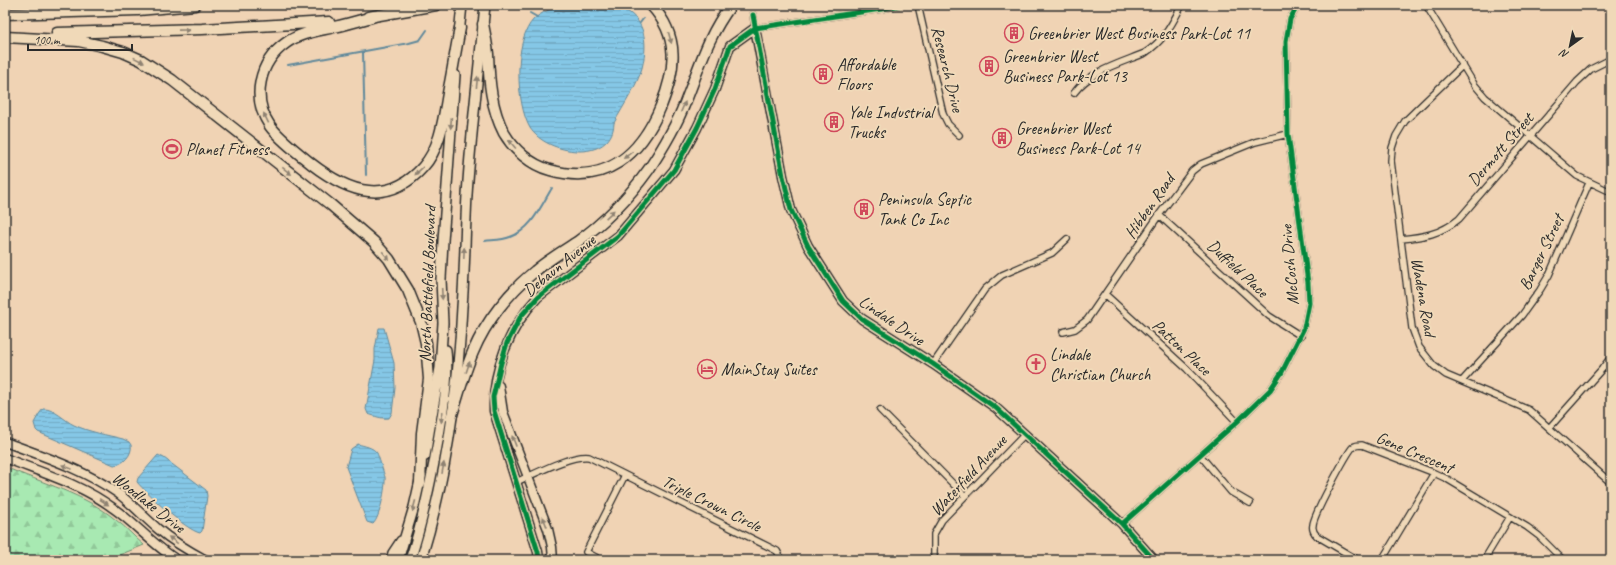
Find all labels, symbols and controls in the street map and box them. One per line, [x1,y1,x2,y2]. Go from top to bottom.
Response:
building icon: Greenbrier West Business Park-Lot 11 [1003,22,1025,44]
place label: Greenbrier West Business Park-Lot 11 [1028,23,1251,44]
street label: Research Drive [927,24,969,116]
scale bar [28,26,132,52]
north arrow [1550,26,1590,66]
one-way arrow [178,27,191,33]
text: 100 m [34,32,61,48]
one-way arrow [667,33,673,45]
text: N [1556,45,1571,62]
place label: Greenbrier West Business Park-Lot 13 [1003,46,1128,87]
place label: Affordable Floors [837,54,897,95]
building icon: Greenbrier West Business Park-Lot 13 [978,55,1000,77]
one-way arrow [133,57,144,63]
building icon: Affordable Floors [812,63,834,85]
one-way arrow [474,76,481,88]
one-way arrow [680,102,686,113]
place label: Yale Industrial Trucks [848,102,936,143]
street label: Dermott Street [1463,107,1539,190]
building icon: Yale Industrial Trucks [823,111,845,133]
one-way arrow [263,112,269,123]
one-way arrow [448,117,455,129]
place label: Greenbrier West Business Park-Lot 14 [1016,118,1142,159]
building icon: Greenbrier West Business Park-Lot 14 [991,127,1013,149]
sports icon: Planet Fitness [161,138,183,160]
one-way arrow [508,138,517,149]
place label: Planet Fitness [186,139,271,160]
one-way arrow [623,151,634,160]
one-way arrow [414,166,424,176]
one-way arrow [282,167,293,175]
street label: Hibben Road [1120,168,1181,243]
place label: Peninsula Septic Tank Co Inc [878,189,972,230]
building icon: Peninsula Septic Tank Co Inc [853,198,875,220]
street label: North Battlefield Boulevard [414,203,441,363]
one-way arrow [605,209,615,218]
street label: Barger Street [1514,209,1570,293]
street label: McCosh Drive [1275,223,1303,306]
street label: Debaun Avenue [519,229,601,301]
street label: Duffield Place [1203,235,1274,303]
one-way arrow [461,246,467,259]
one-way arrow [381,250,390,261]
street label: Wadena Road [1406,256,1441,340]
one-way arrow [439,288,445,301]
street label: Lindale Drive [855,291,930,351]
street label: Patton Place [1148,315,1217,381]
place label: Lindale Christian Church [1050,344,1151,385]
church icon: Lindale Christian Church [1025,353,1047,375]
hotel icon: MainStay Suites [696,358,718,380]
place label: MainStay Suites [721,359,818,380]
one-way arrow [465,361,471,373]
one-way arrow [439,411,445,423]
street label: Gene Crescent [1373,427,1459,479]
street label: Waterfield Avenue [926,429,1012,520]
one-way arrow [510,434,516,446]
one-way arrow [441,462,447,474]
one-way arrow [60,463,72,469]
street label: Woodlake Drive [108,467,191,538]
street label: Triple Crown Circle [659,470,766,537]
one-way arrow [99,498,110,506]
one-way arrow [411,500,417,512]
one-way arrow [542,516,548,528]
one-way arrow [167,536,178,545]

